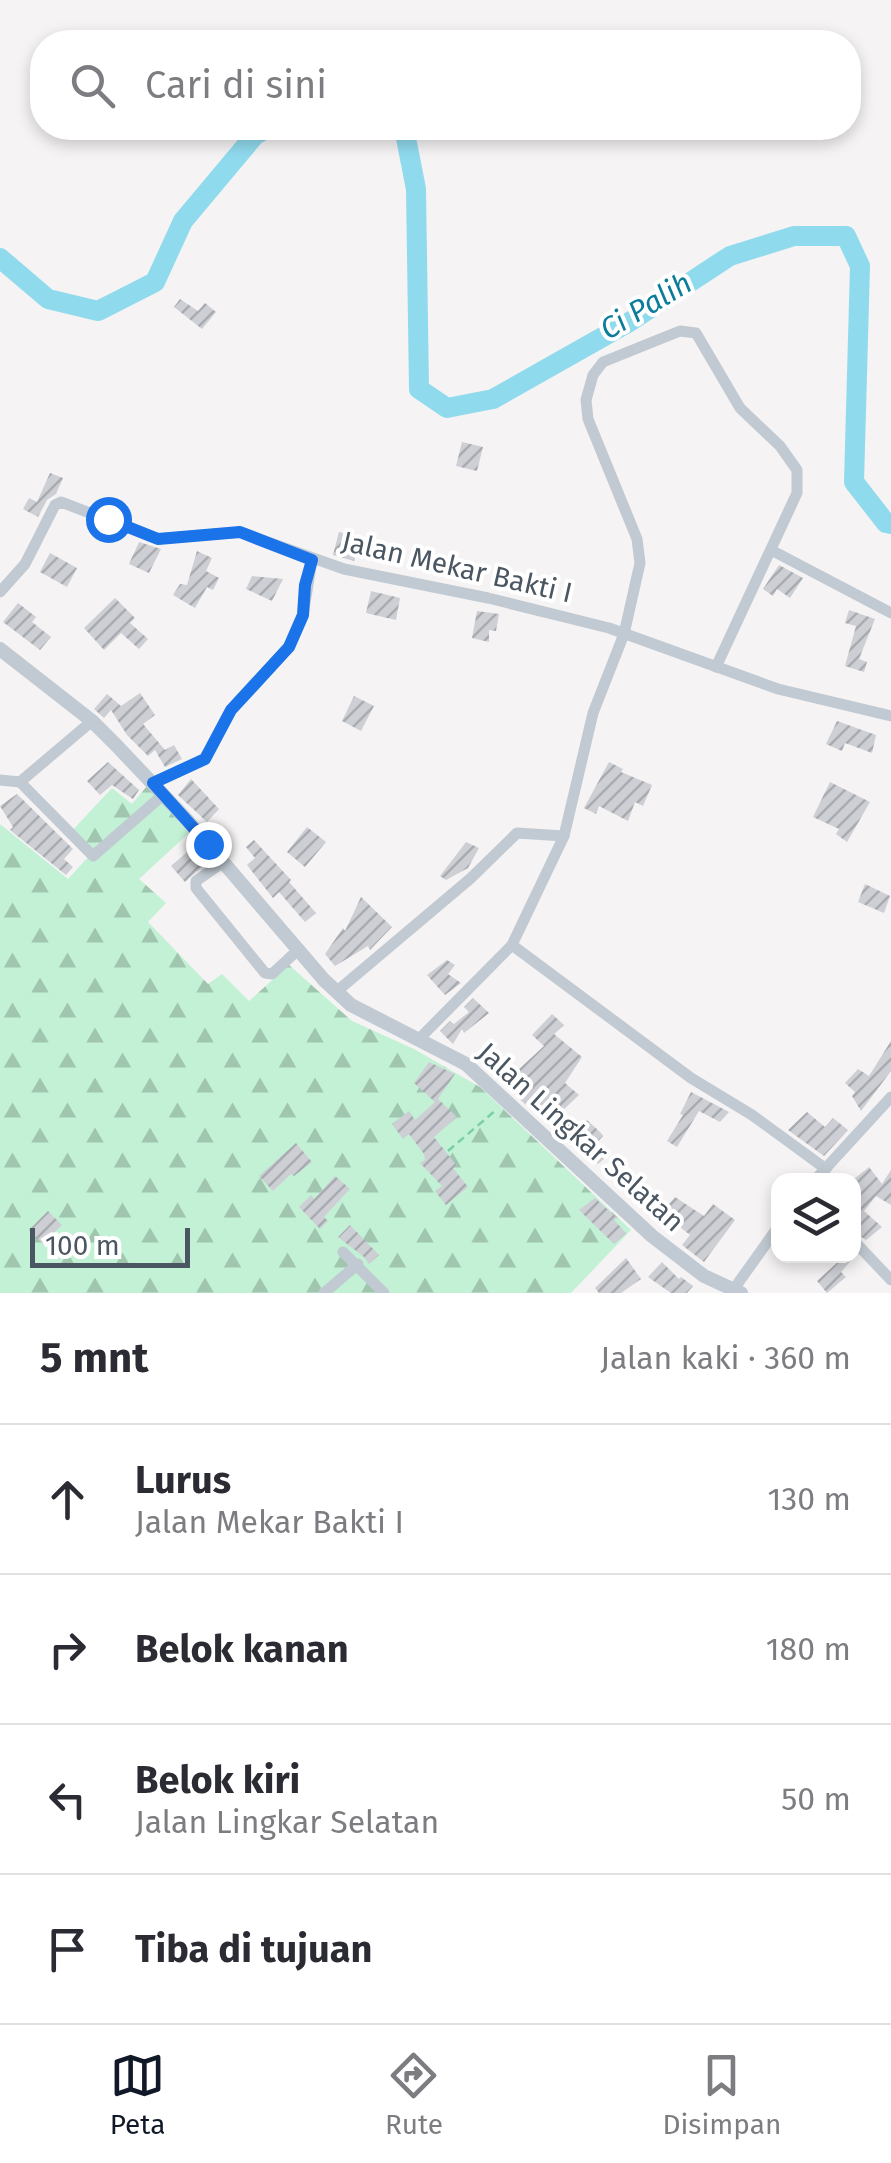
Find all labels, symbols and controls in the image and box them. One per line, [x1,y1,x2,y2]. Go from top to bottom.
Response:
search box [30,30,861,140]
icon: search [65,58,120,113]
text: Cari di sini [145,62,327,108]
water label: Ci Palih [594,265,698,347]
route start [86,497,132,543]
street label: Jalan Mekar Bakti I [339,524,575,610]
route end [186,822,232,868]
street label: Jalan Lingkar Selatan [471,1036,691,1238]
map controls [771,1173,861,1263]
button: layers [771,1173,861,1263]
scale bar [30,1223,190,1268]
text: 100 m [45,1229,120,1262]
text: 5 mnt [40,1333,148,1383]
text: Jalan kaki · 360 m [600,1339,851,1377]
text: Lurus [135,1457,231,1503]
icon: ahead [40,1472,95,1527]
text: 130 m [767,1480,851,1518]
text: Jalan Mekar Bakti I [135,1503,404,1541]
icon: right [40,1622,95,1677]
text: Belok kanan [135,1626,349,1672]
text: 180 m [766,1630,851,1668]
text: Belok kiri [135,1757,300,1803]
icon: left [40,1772,95,1827]
text: 50 m [781,1780,851,1818]
text: Jalan Lingkar Selatan [135,1803,439,1841]
icon: arrive [40,1922,95,1977]
text: Tiba di tujuan [135,1926,372,1972]
tab: Peta [110,2048,166,2141]
tab: Rute [385,2048,443,2141]
tab: Disimpan [662,2048,781,2141]

